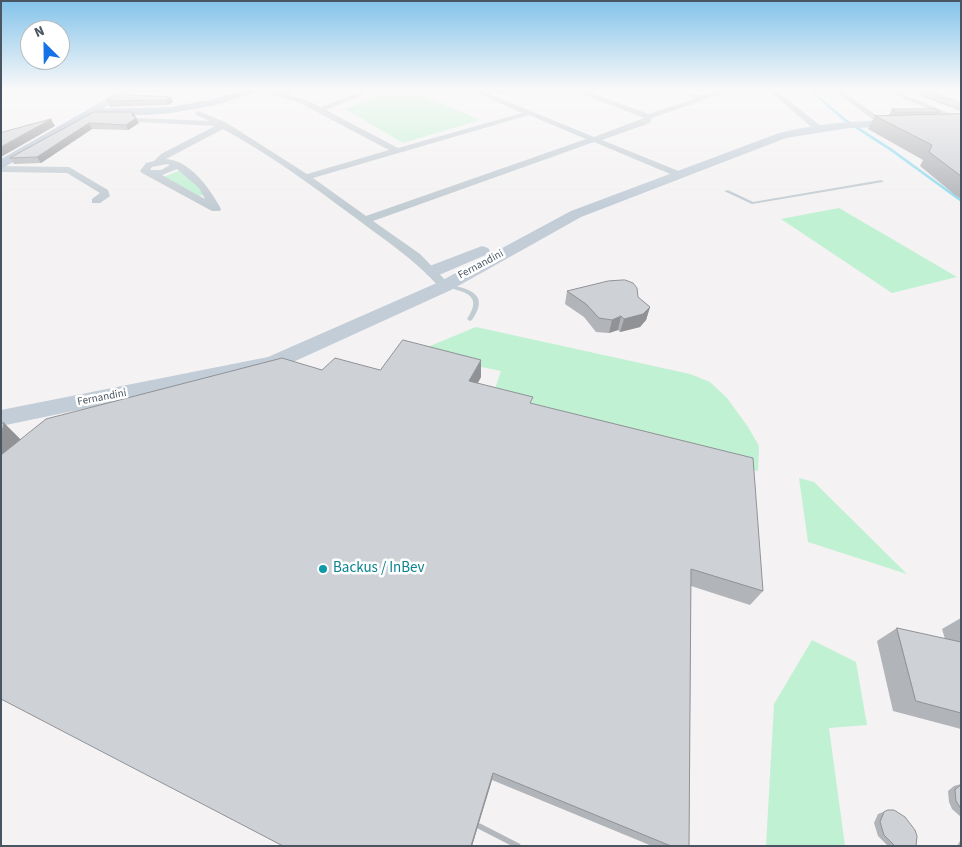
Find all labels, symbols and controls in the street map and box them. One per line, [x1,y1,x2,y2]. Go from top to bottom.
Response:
north arrow [20,20,70,70]
text: N [31,21,48,43]
street label: Fernandini [456,248,506,282]
street label: Fernandini [76,387,128,409]
place label: Backus / InBev [333,560,425,578]
marker: Backus / InBev [317,563,329,575]

